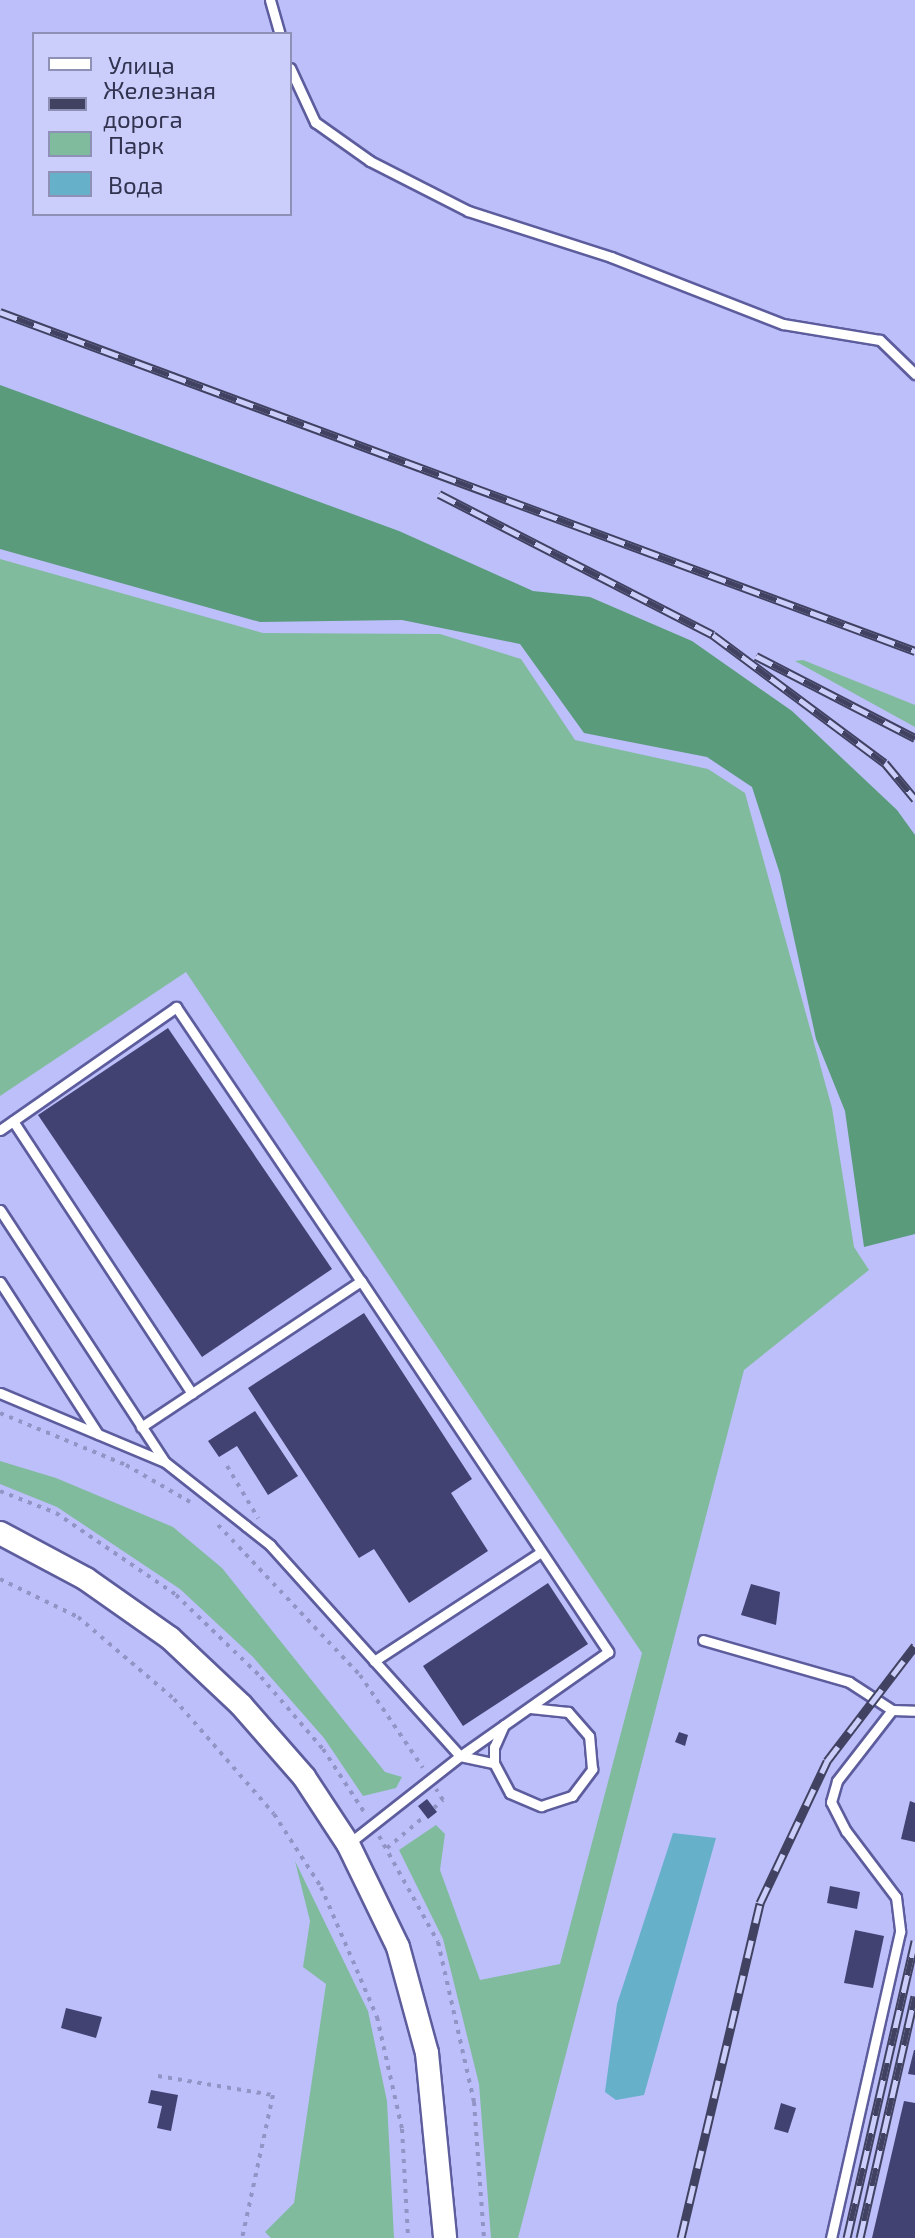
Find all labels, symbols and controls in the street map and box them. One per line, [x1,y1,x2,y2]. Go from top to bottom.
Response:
legend [32,32,292,216]
text: Улица [108,50,175,79]
text: Железная дорога [103,75,216,133]
text: Парк [108,130,164,159]
text: Вода [108,170,164,199]

